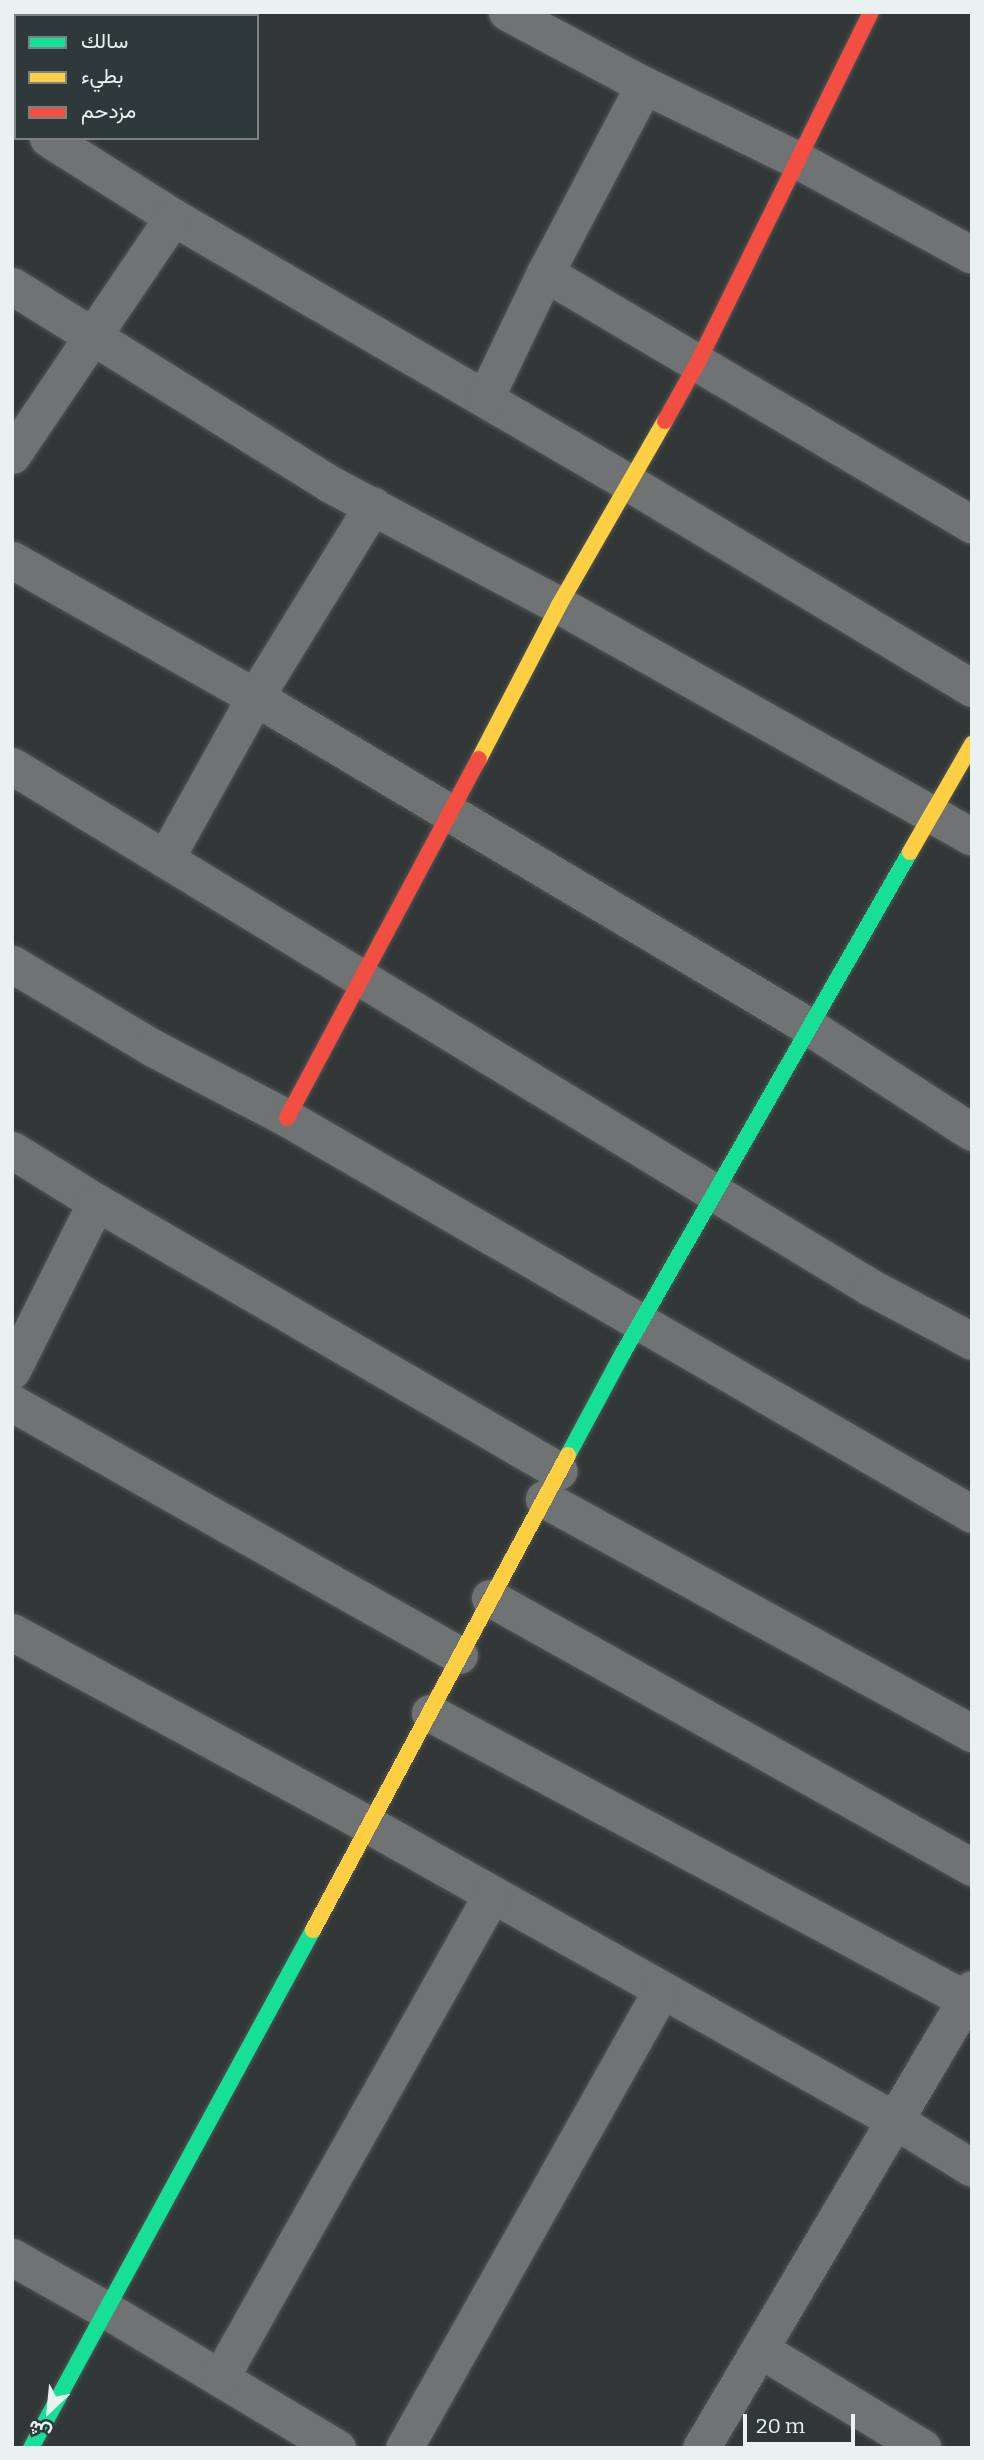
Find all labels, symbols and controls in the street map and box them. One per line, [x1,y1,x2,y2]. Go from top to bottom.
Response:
legend [14,14,259,140]
text: سالك [81,28,128,54]
text: بطيء [81,63,124,89]
text: مزدحم [81,98,136,124]
north arrow [14,2376,84,2446]
scale bar [746,2400,858,2444]
text: 20 m [756,2413,805,2439]
text: ش [24,2415,55,2446]

